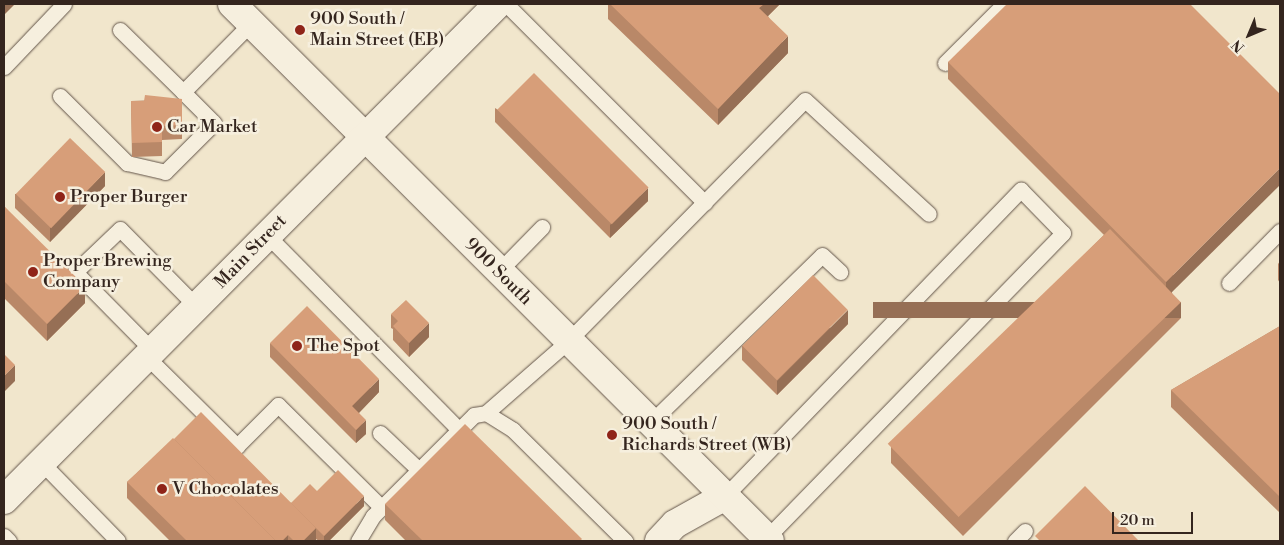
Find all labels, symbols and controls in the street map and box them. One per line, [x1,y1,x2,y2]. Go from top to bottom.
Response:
place label: 900 South / Main Street (EB) [310,9,444,52]
north arrow [1224,10,1274,60]
marker: 900 South / Main Street (EB) [294,24,306,36]
text: N [1228,35,1249,56]
place label: Car Market [167,116,257,138]
marker: Car Market [151,121,163,133]
place label: Proper Burger [70,186,187,208]
marker: Proper Burger [54,191,66,203]
street label: Main Street [210,211,292,293]
street label: 900 South [460,234,536,310]
place label: Proper Brewing Company [43,251,172,294]
marker: Proper Brewing Company [27,266,39,278]
place label: The Spot [307,335,380,357]
marker: The Spot [291,340,303,352]
place label: 900 South / Richards Street (WB) [622,414,791,456]
marker: 900 South / Richards Street (WB) [606,429,618,441]
place label: V Chocolates [172,478,279,500]
marker: V Chocolates [156,483,168,495]
scale bar [1114,502,1195,534]
text: 20 m [1120,511,1155,530]

